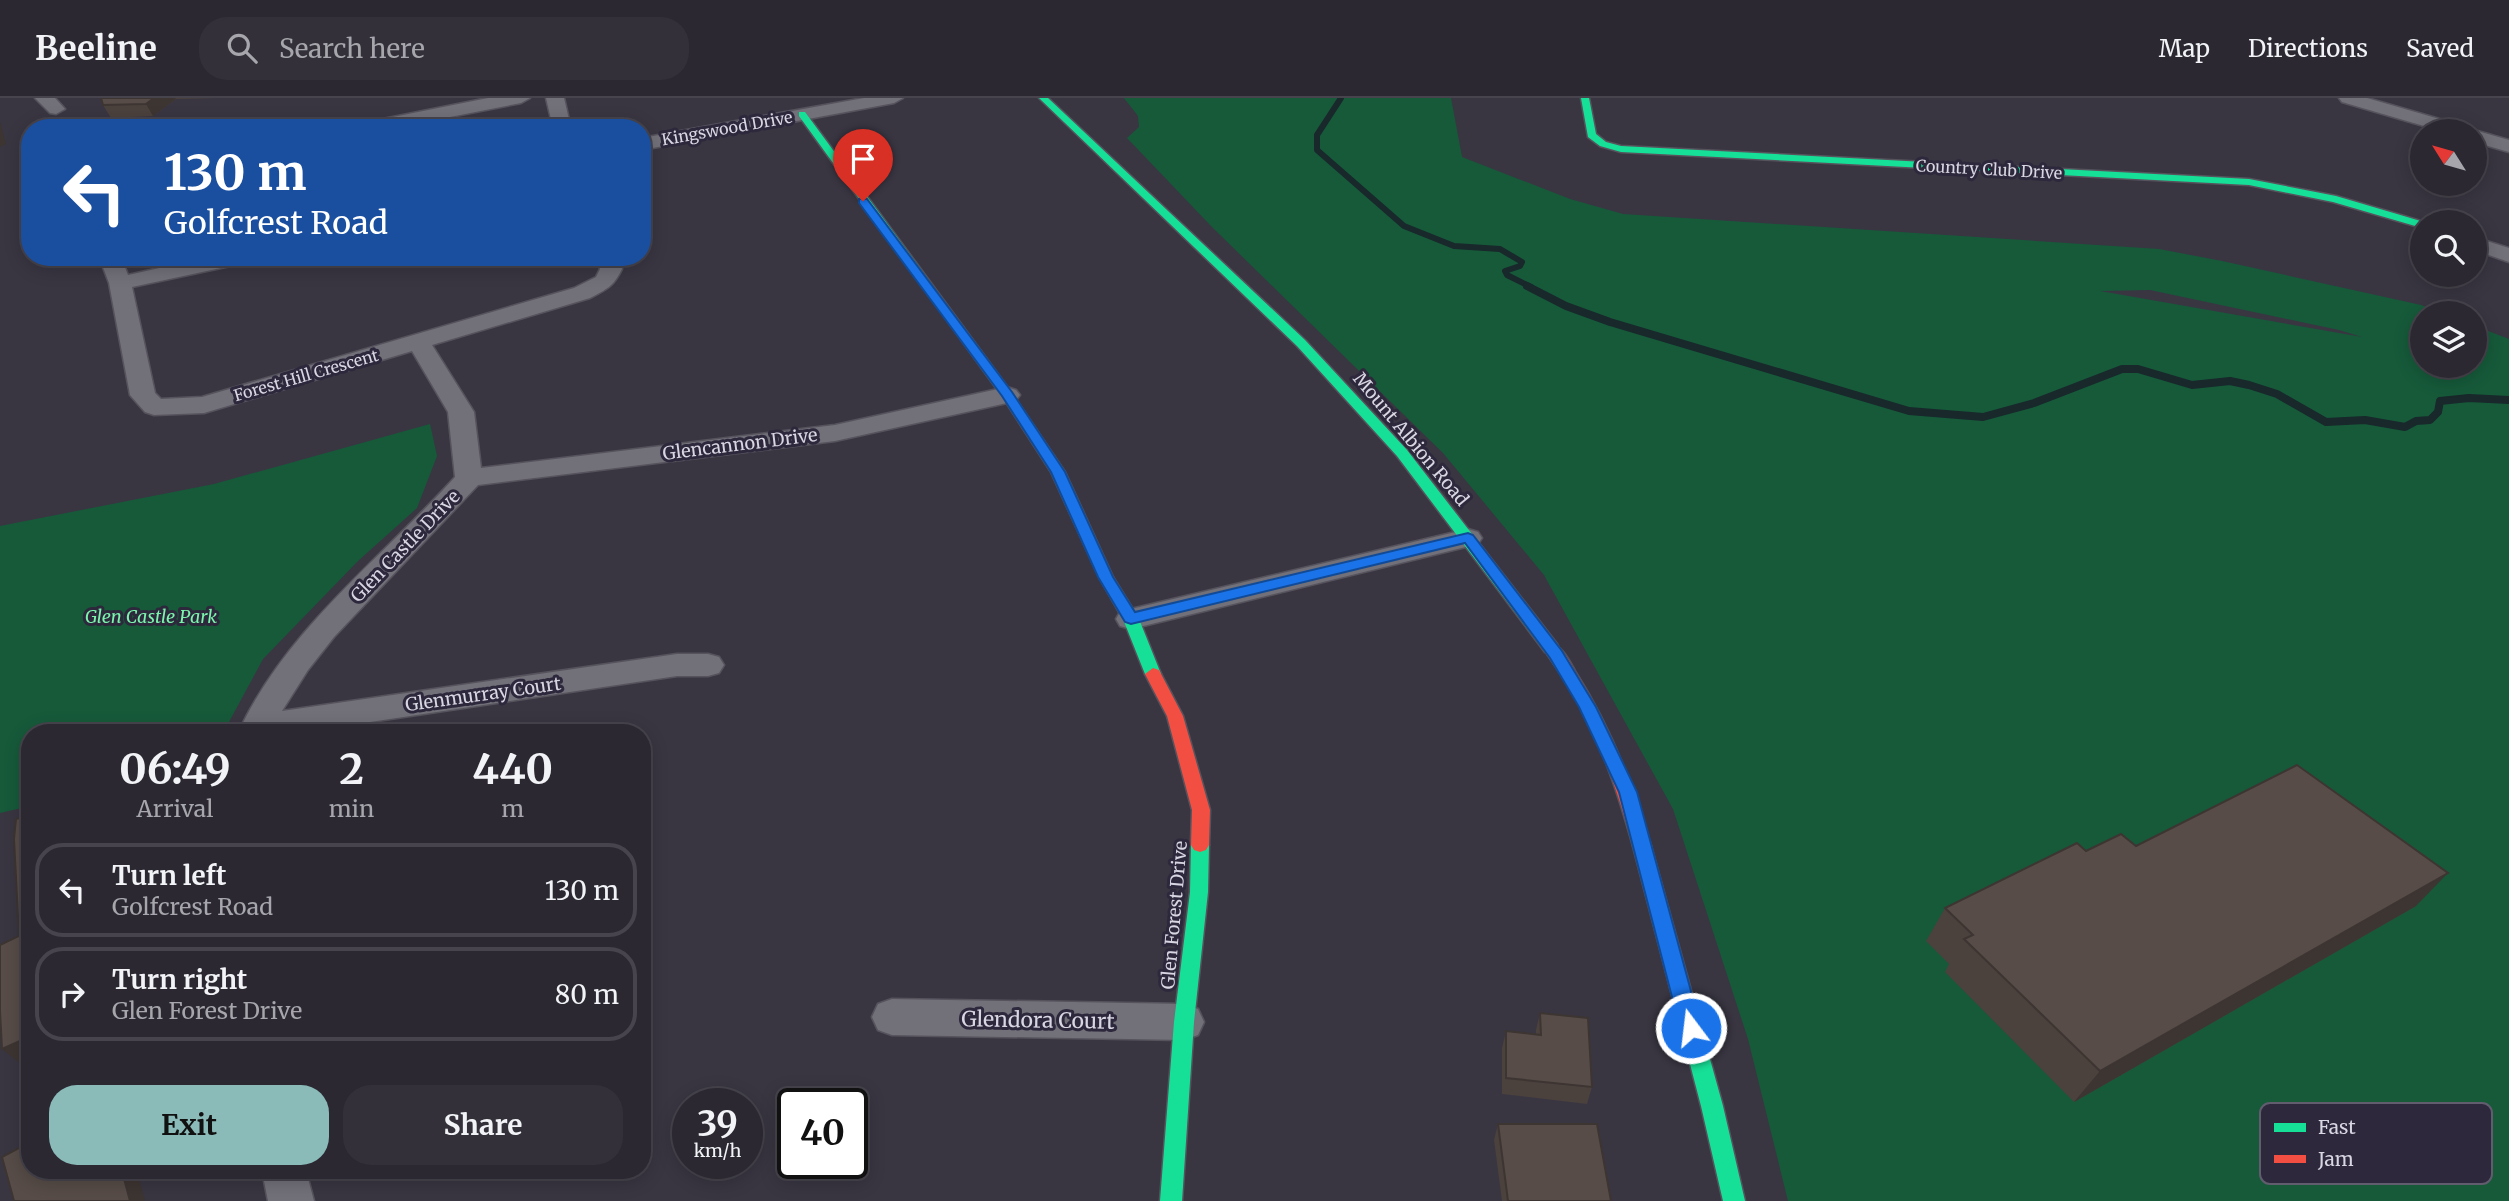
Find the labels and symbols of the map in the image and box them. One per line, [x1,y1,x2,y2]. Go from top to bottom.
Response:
street label: Kingswood Drive [660,107,794,149]
north arrow [2410,119,2487,196]
pin [833,129,893,201]
street label: Country Club Drive [1915,155,2063,183]
street label: Forest Hill Crescent [231,345,381,405]
street label: Mount Albion Road [1348,367,1474,511]
street label: Glencannon Drive [661,423,819,465]
street label: Glen Castle Drive [345,485,465,607]
park label: Glen Castle Park [85,605,217,628]
street label: Glenmurray Court [404,672,562,716]
street label: Glen Forest Drive [1156,840,1192,990]
position arrow [1654,991,1728,1065]
street label: Glendora Court [961,1005,1115,1035]
speed limit sign: 40 [777,1088,868,1179]
legend [2260,1103,2492,1184]
text: Fast [2318,1115,2356,1139]
text: Jam [2317,1147,2354,1171]

